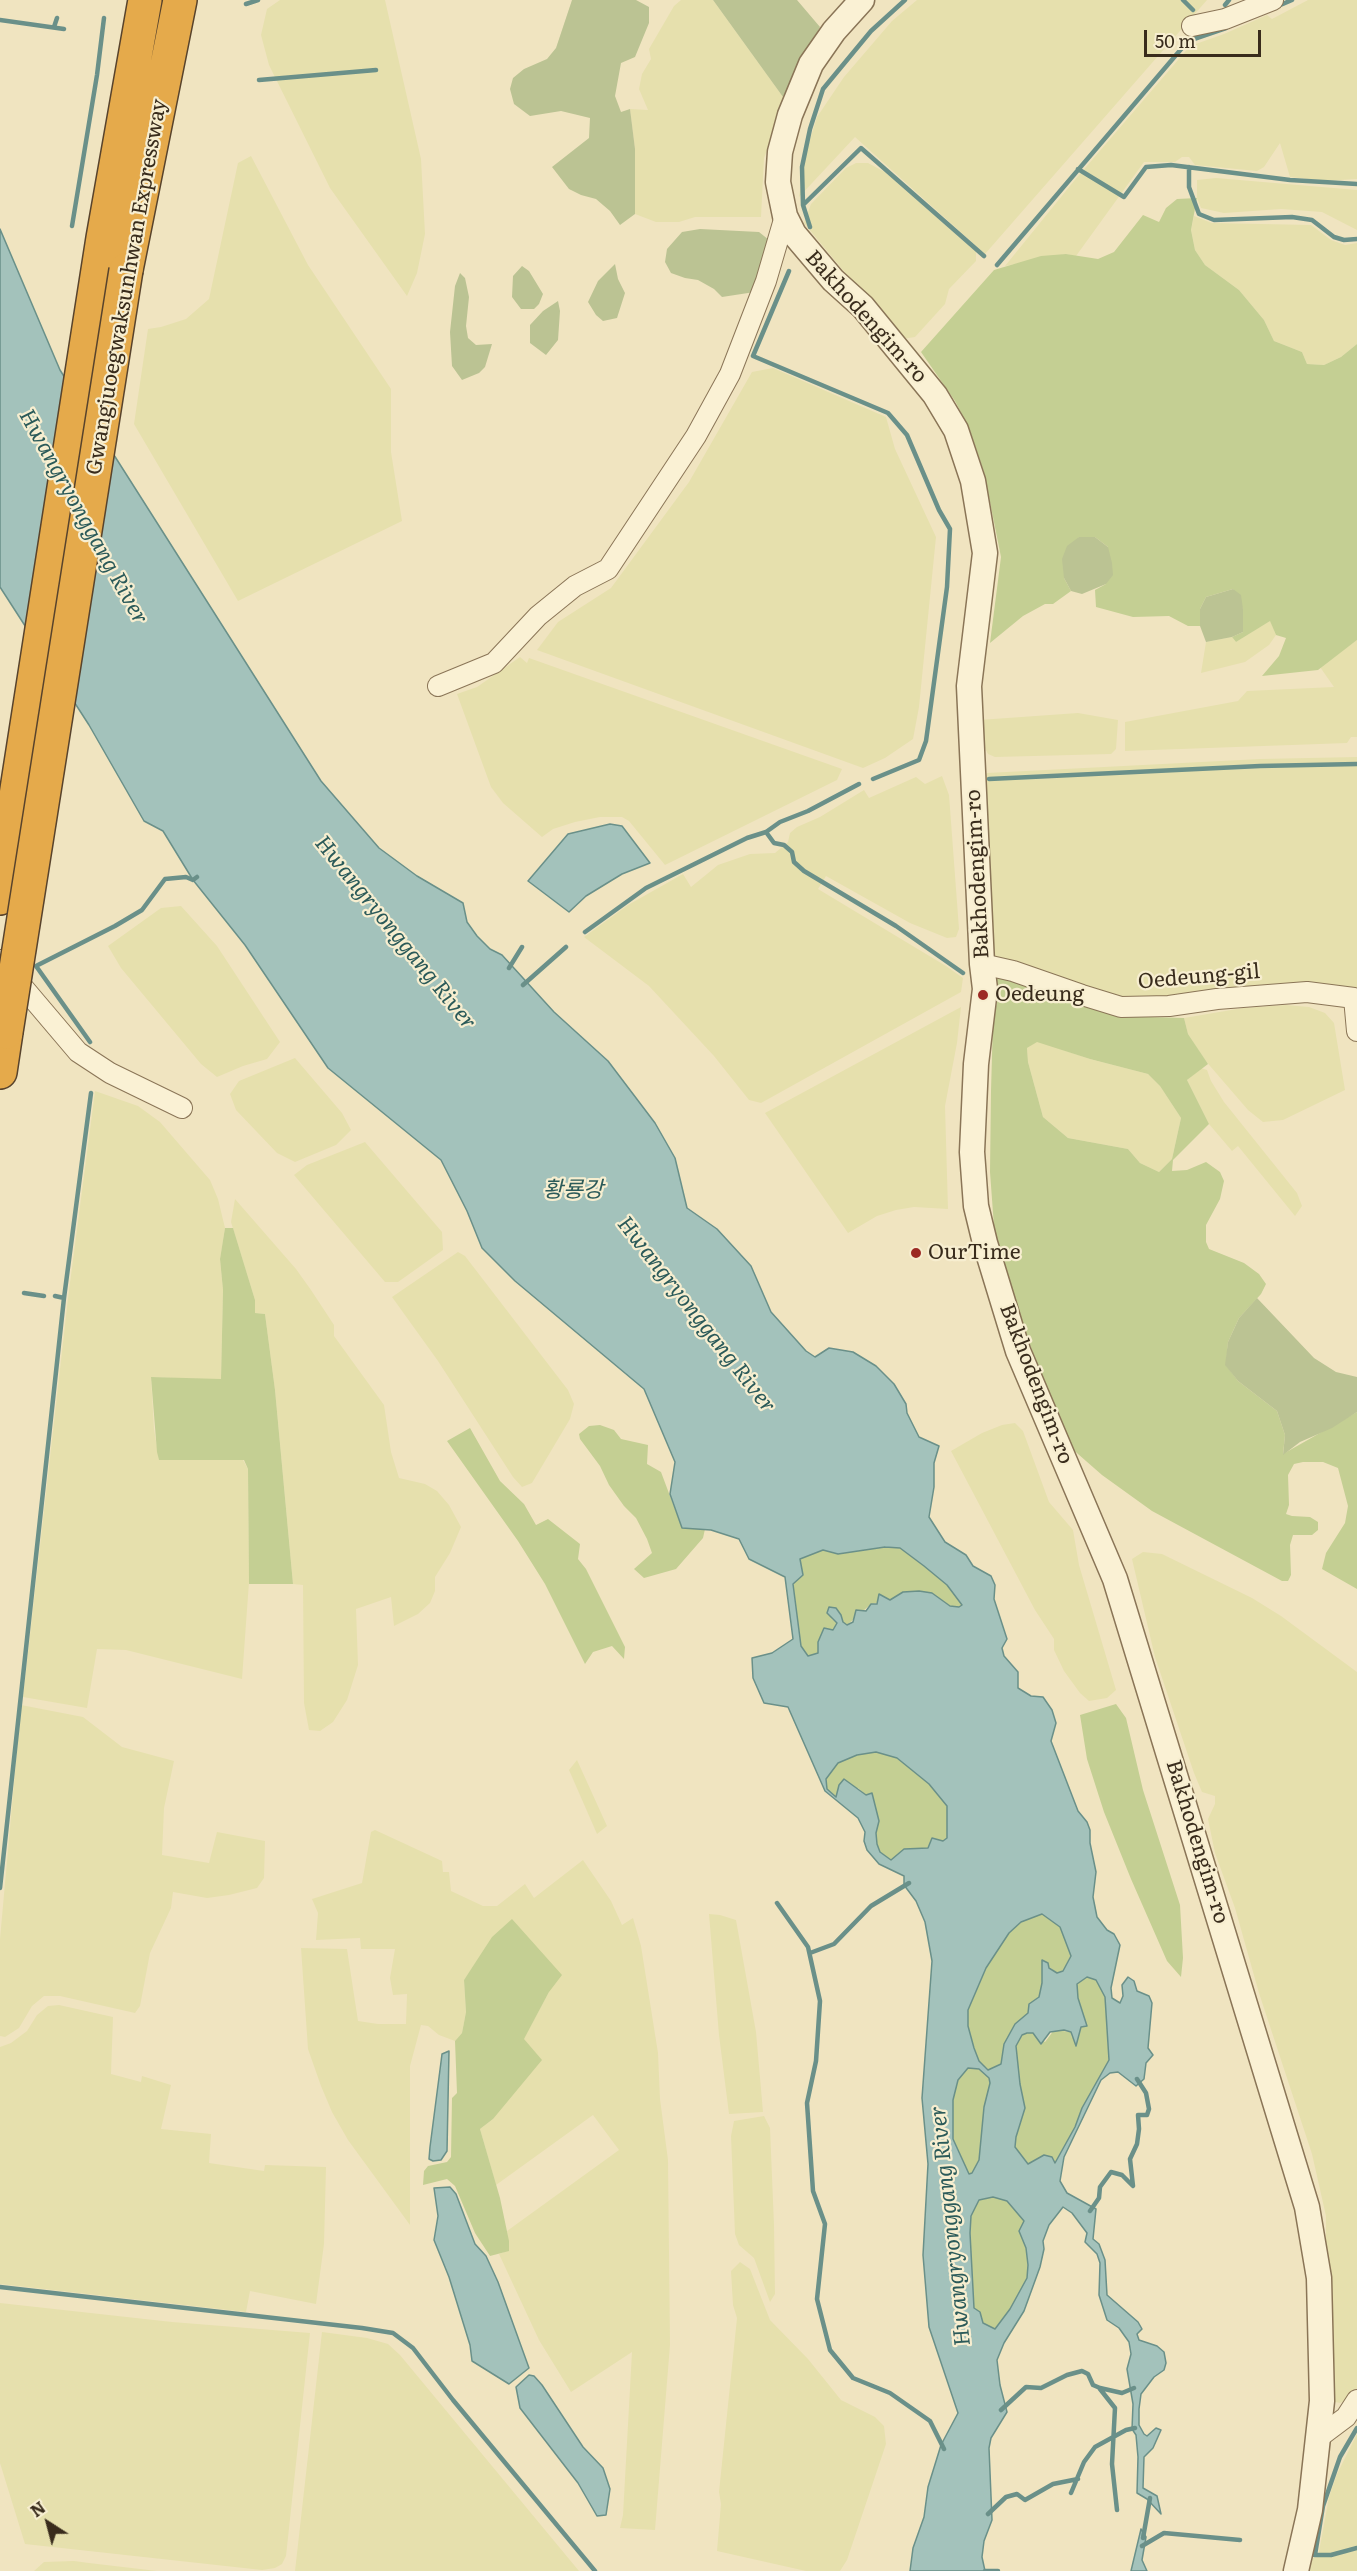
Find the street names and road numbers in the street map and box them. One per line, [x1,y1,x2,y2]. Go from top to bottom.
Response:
street label: Gwangjuoegwaksunhwan Expressway [82,97,172,477]
street label: Bakhodengim-ro [800,245,932,389]
street label: Bakhodengim-ro [961,789,995,959]
street label: Oedeung-gil [1137,959,1261,995]
street label: Bakhodengim-ro [994,1300,1078,1468]
street label: Bakhodengim-ro [1160,1757,1234,1927]

